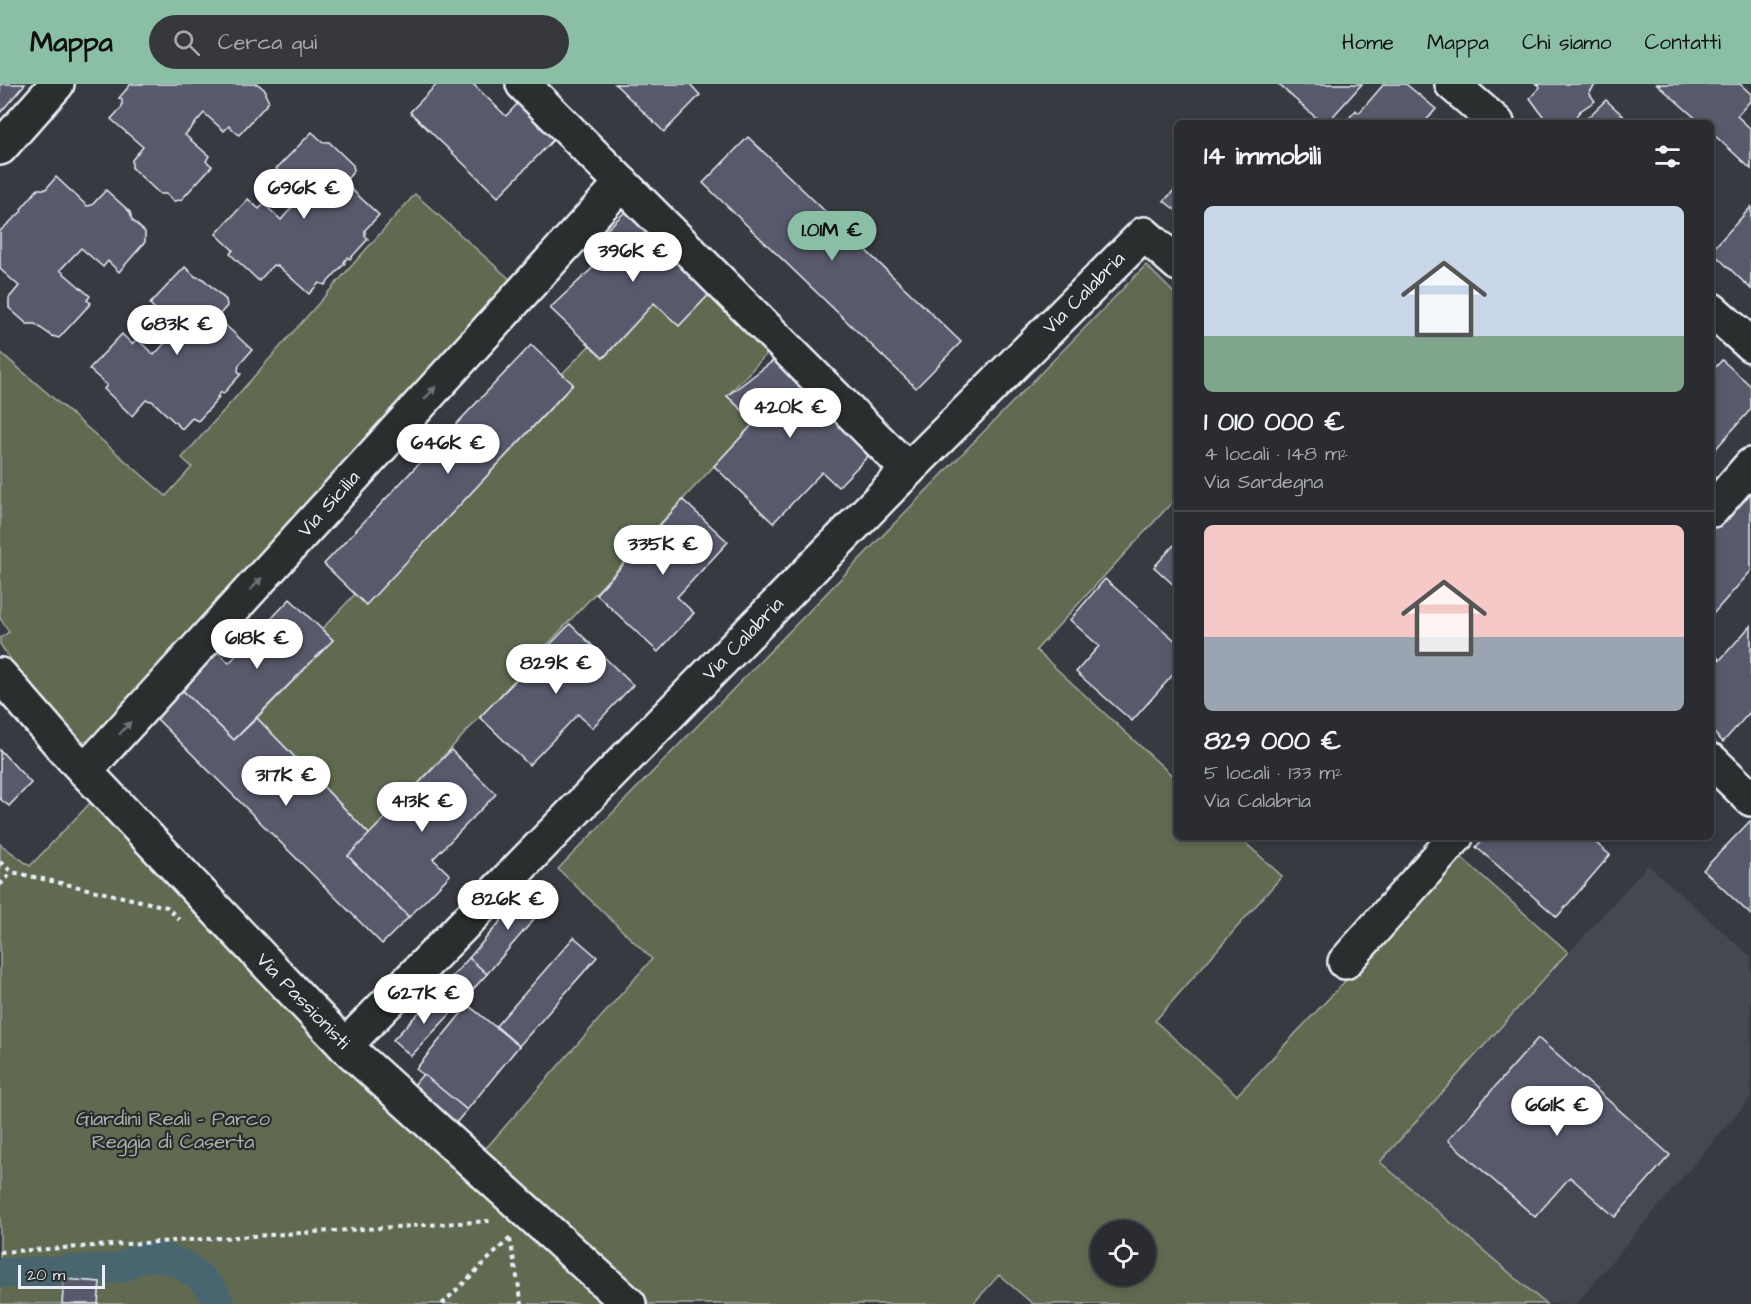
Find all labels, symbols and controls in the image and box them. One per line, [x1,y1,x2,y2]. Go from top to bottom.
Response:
search box [149,15,569,69]
text: Mappa [30,23,113,62]
icon: search [170,26,203,59]
text: Cerca qui [218,27,317,58]
text: Home [1342,28,1394,57]
text: Mappa [1427,28,1489,57]
text: Chi siamo [1522,28,1611,57]
text: Contatti [1644,28,1721,57]
text: 14 immobili [1204,138,1321,174]
icon: filters [1651,140,1684,173]
pin: 696K € [255,169,353,220]
text: 696K € [268,174,340,202]
pin: 1.01M € [777,211,887,262]
text: 1.01M € [802,216,863,244]
pin: 396K € [584,232,682,283]
text: 396K € [598,237,668,265]
street label: Via Calabria [1036,245,1132,341]
icon: home [1390,245,1498,353]
pin: 683K € [128,305,226,356]
text: 683K € [141,310,213,338]
one-way arrow [423,386,437,401]
pin: 420K € [741,388,839,439]
text: 420K € [753,393,827,421]
text: 1 010 000 € [1204,404,1345,440]
pin: 646K € [399,424,497,475]
text: 646K € [411,429,485,457]
text: 4 locali · 148 m² [1204,440,1348,468]
street label: Via Sicilia [291,464,367,544]
text: Via Sardegna [1204,468,1323,496]
pin: 335K € [614,525,712,576]
text: 335K € [628,530,698,558]
icon: home [1390,564,1498,672]
one-way arrow [249,576,263,591]
street label: Via Calabria [696,591,790,687]
pin: 618K € [208,619,306,670]
text: 618K € [225,624,289,652]
pin: 829K € [507,644,605,695]
text: 829K € [520,649,592,677]
one-way arrow [118,720,132,735]
text: 829 000 € [1204,723,1341,759]
pin: 317K € [237,756,335,807]
text: 5 locali · 133 m² [1204,759,1342,787]
text: 317K € [255,761,317,789]
pin: 413K € [373,782,471,833]
text: 413K € [391,787,453,815]
text: Via Calabria [1204,787,1311,815]
pin: 826K € [459,880,557,931]
text: 826K € [472,885,544,913]
street label: Via Passionisti [249,946,357,1056]
pin: 627K € [375,974,473,1025]
text: 627K € [388,979,460,1007]
pin: 661K € [1508,1086,1606,1137]
text: 661K € [1525,1091,1589,1119]
park label: Giardini Reali - Parco Reggia di Caserta [76,1105,270,1157]
map controls [1090,1220,1156,1286]
button: locate [1090,1220,1156,1286]
scale bar [18,1262,105,1290]
text: 20 m [27,1264,65,1286]

